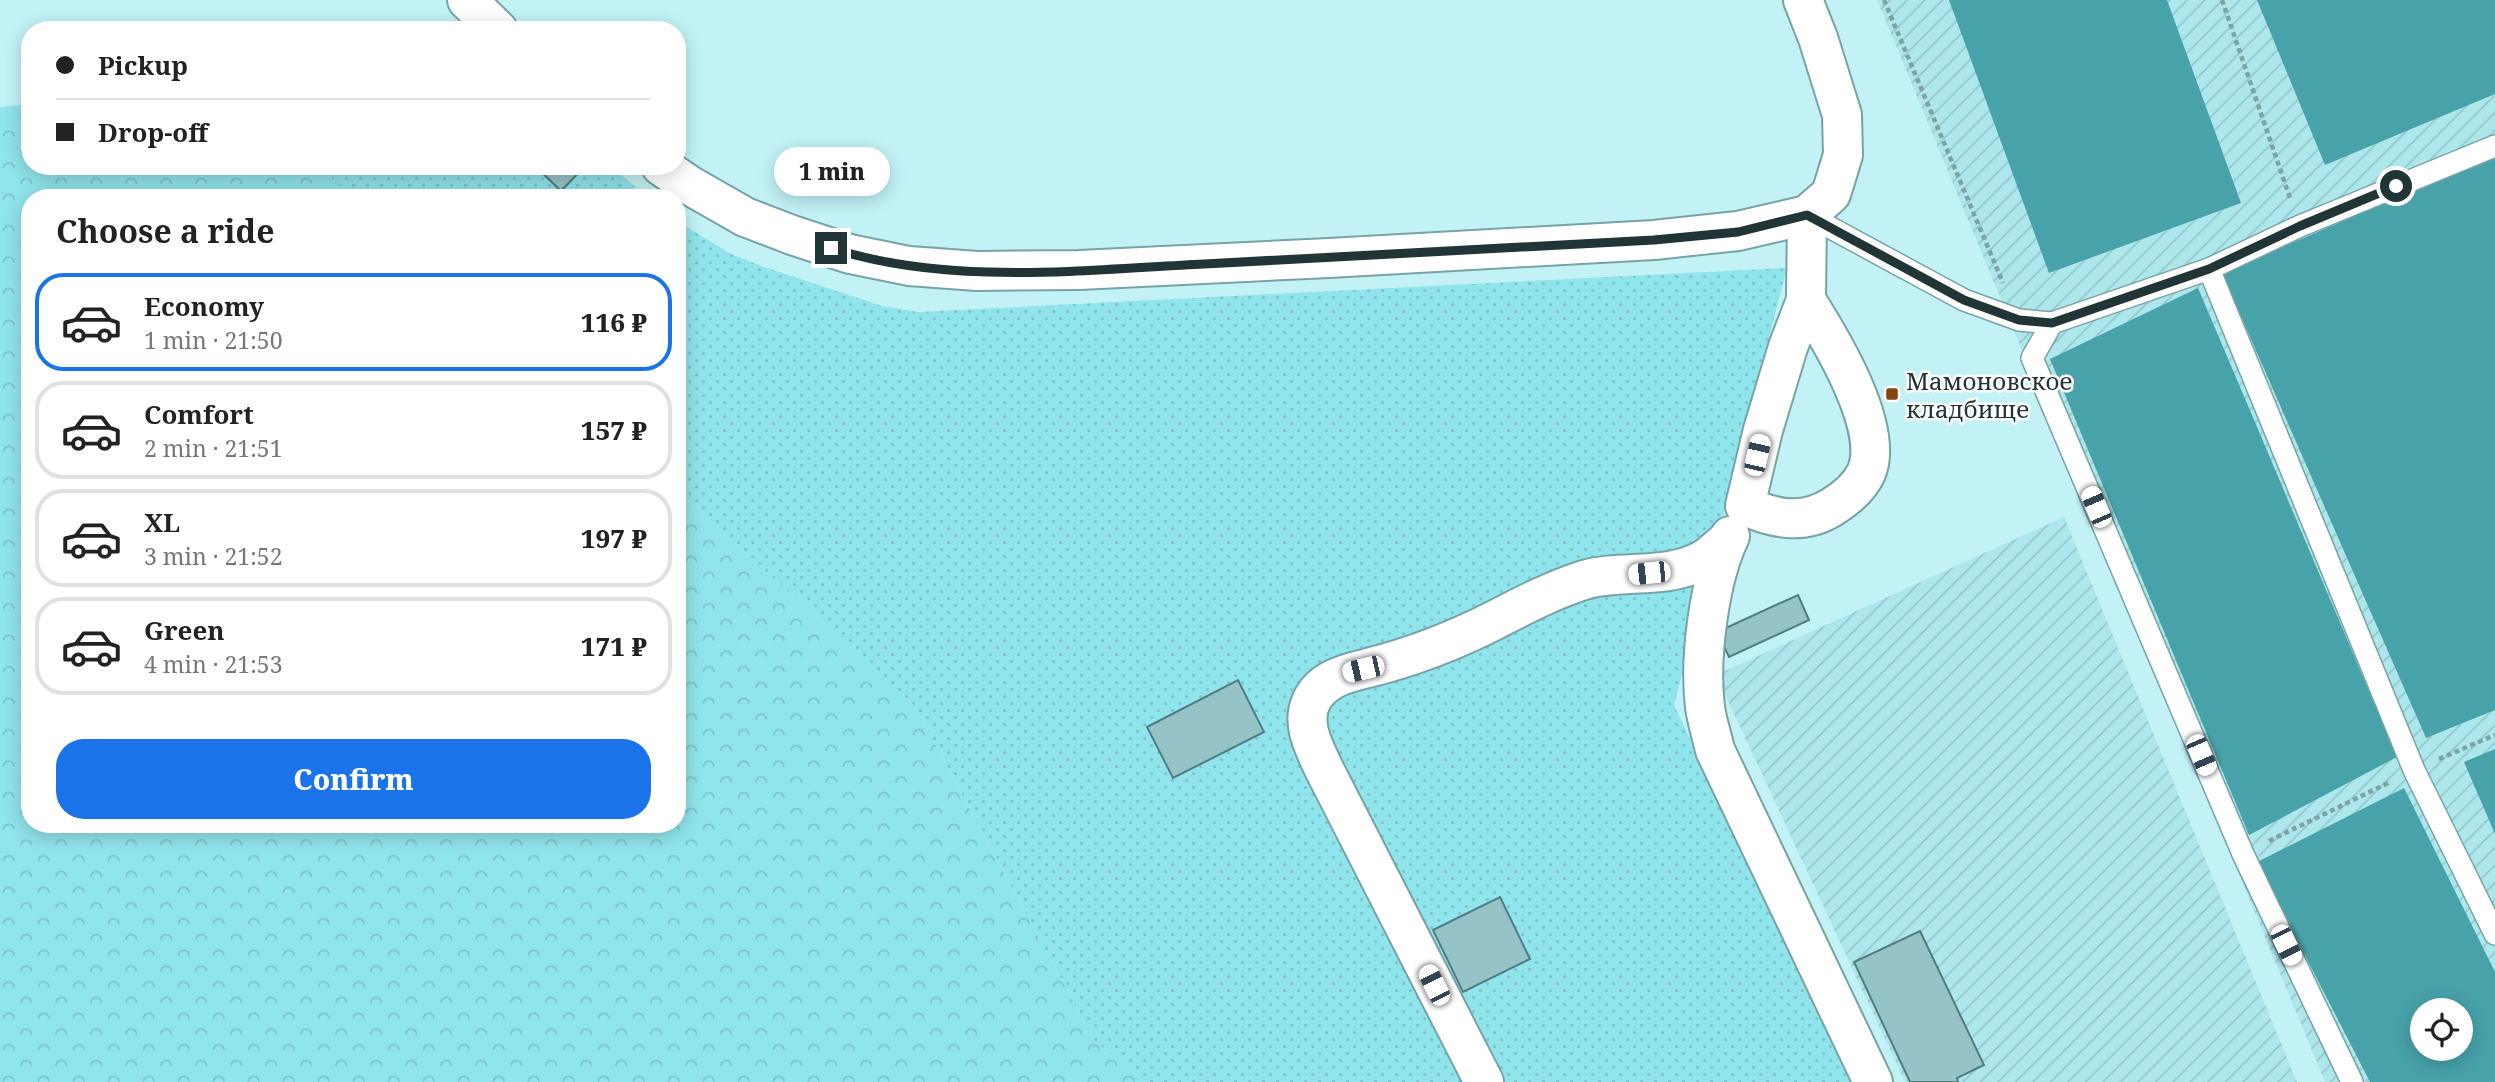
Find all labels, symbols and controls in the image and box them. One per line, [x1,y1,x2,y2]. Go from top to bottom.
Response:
text: Pickup [98,47,188,83]
text: Drop-off [98,114,208,150]
callout: 1 min [773,146,889,196]
text: 1 min [799,155,865,187]
route start [2380,170,2412,202]
text: Choose a ride [56,209,275,252]
route end [815,232,847,264]
text: Economy [144,288,264,324]
icon: car [60,291,123,354]
text: 116 ₽ [581,304,647,340]
text: 1 min · 21:50 [144,324,282,356]
place label: Мамоновское кладбище [1906,364,2072,425]
marker: Мамоновское кладбище [1884,386,1900,402]
text: Comfort [144,396,254,432]
icon: car [60,399,123,462]
text: 157 ₽ [581,412,647,448]
text: 2 min · 21:51 [144,432,282,464]
car [1743,432,1772,478]
car [2079,484,2114,530]
text: XL [144,504,180,540]
icon: car [60,507,123,570]
text: 197 ₽ [581,520,647,556]
text: 3 min · 21:52 [144,540,282,572]
car [1628,560,1671,586]
text: Green [144,612,225,648]
icon: car [60,615,123,678]
text: 171 ₽ [581,628,647,664]
text: 4 min · 21:53 [144,648,282,680]
car [1341,654,1386,684]
car [2184,732,2219,778]
button: Confirm [56,739,651,819]
car [2268,922,2305,968]
car [1416,962,1453,1008]
map controls [2410,998,2473,1061]
button: locate [2410,998,2473,1061]

